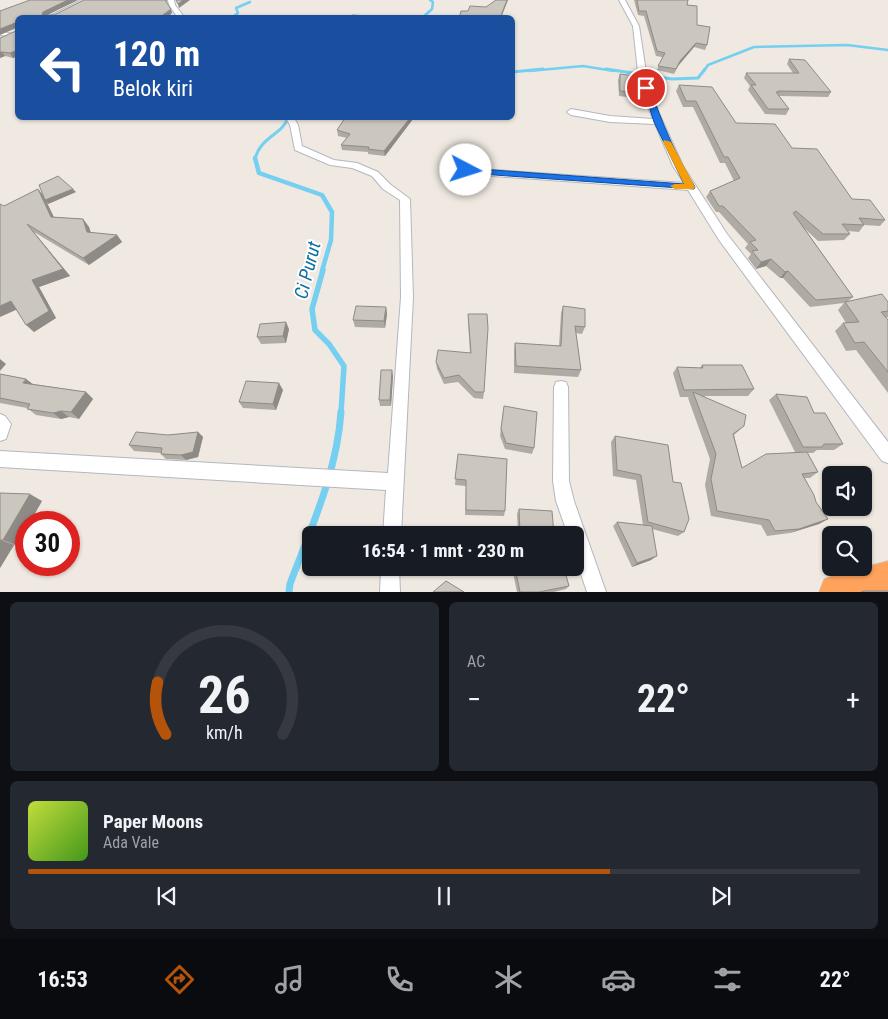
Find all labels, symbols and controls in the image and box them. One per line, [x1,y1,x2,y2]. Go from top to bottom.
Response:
text: 120 m [113,34,200,75]
icon: left [30,35,95,100]
pin [625,67,667,109]
icon: arrive [632,74,660,102]
text: Belok kiri [113,76,193,101]
position arrow [439,143,491,195]
water label: Ci Purut [289,239,326,301]
map controls [822,466,872,576]
button: sound [822,466,872,516]
speed limit sign: 30 [15,511,80,576]
button: search [822,526,872,576]
text: 16:54 · 1 mnt · 230 m [362,539,524,562]
text: AC [467,652,485,671]
text: 26 [198,665,251,726]
text: 22° [637,677,690,721]
text: − [467,683,481,716]
text: + [846,683,860,716]
text: km/h [206,722,243,743]
text: Paper Moons [103,810,203,833]
text: Ada Vale [103,833,159,852]
icon: previous [153,882,181,910]
icon: pause [430,882,458,910]
icon: next [707,882,735,910]
icon: directions [162,962,197,997]
icon: music [272,962,307,997]
icon: phone [382,962,417,997]
icon: climate [491,962,526,997]
icon: car [601,962,636,997]
icon: filters [710,962,745,997]
text: 16:53 [37,967,88,992]
text: 22° [820,967,851,992]

